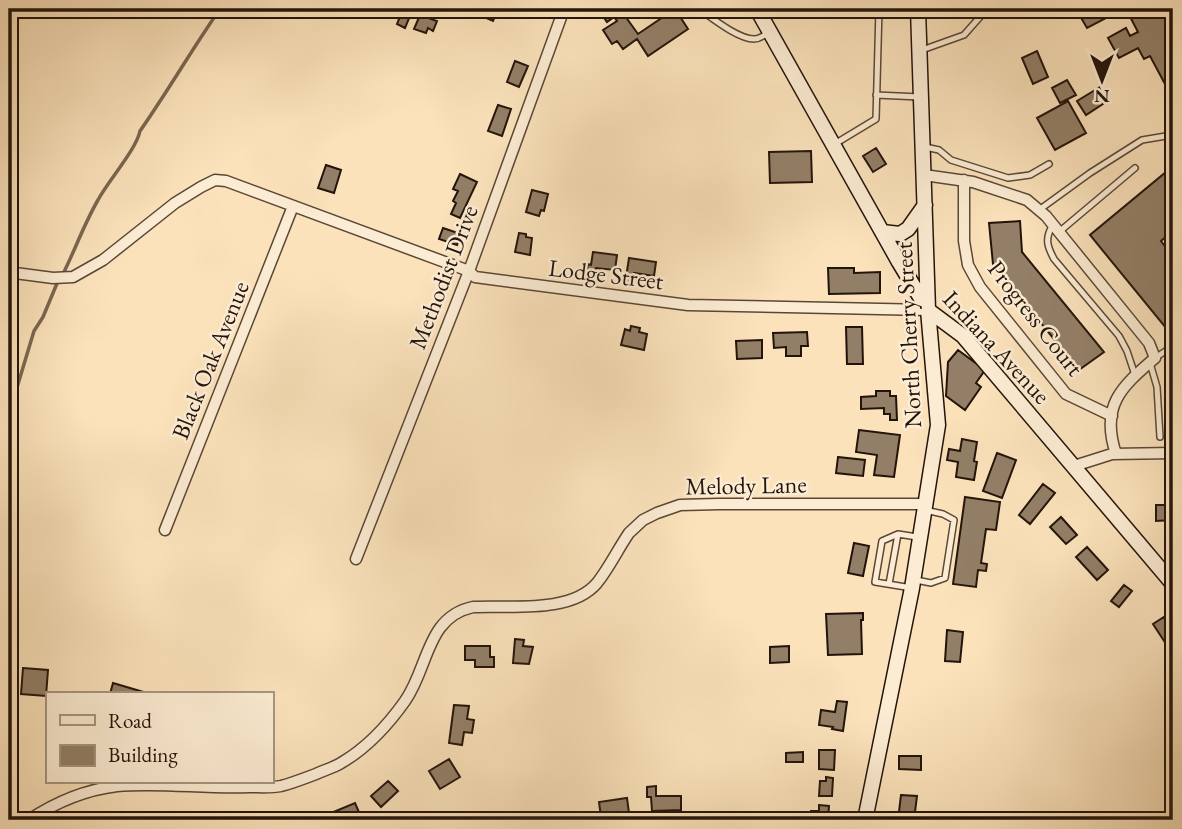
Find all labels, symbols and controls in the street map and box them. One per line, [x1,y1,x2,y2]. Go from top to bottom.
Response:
north arrow [1066,46,1136,116]
text: N [1094,84,1110,109]
street label: Methodist Drive [401,201,485,353]
street label: North Cherry Street [888,241,928,429]
street label: Lodge Street [547,252,666,296]
street label: Progress Court [981,254,1091,382]
street label: Black Oak Avenue [164,276,256,444]
street label: Indiana Avenue [936,284,1058,410]
street label: Melody Lane [685,468,807,502]
legend [46,692,273,784]
text: Road [108,707,152,734]
text: Building [108,741,178,768]

